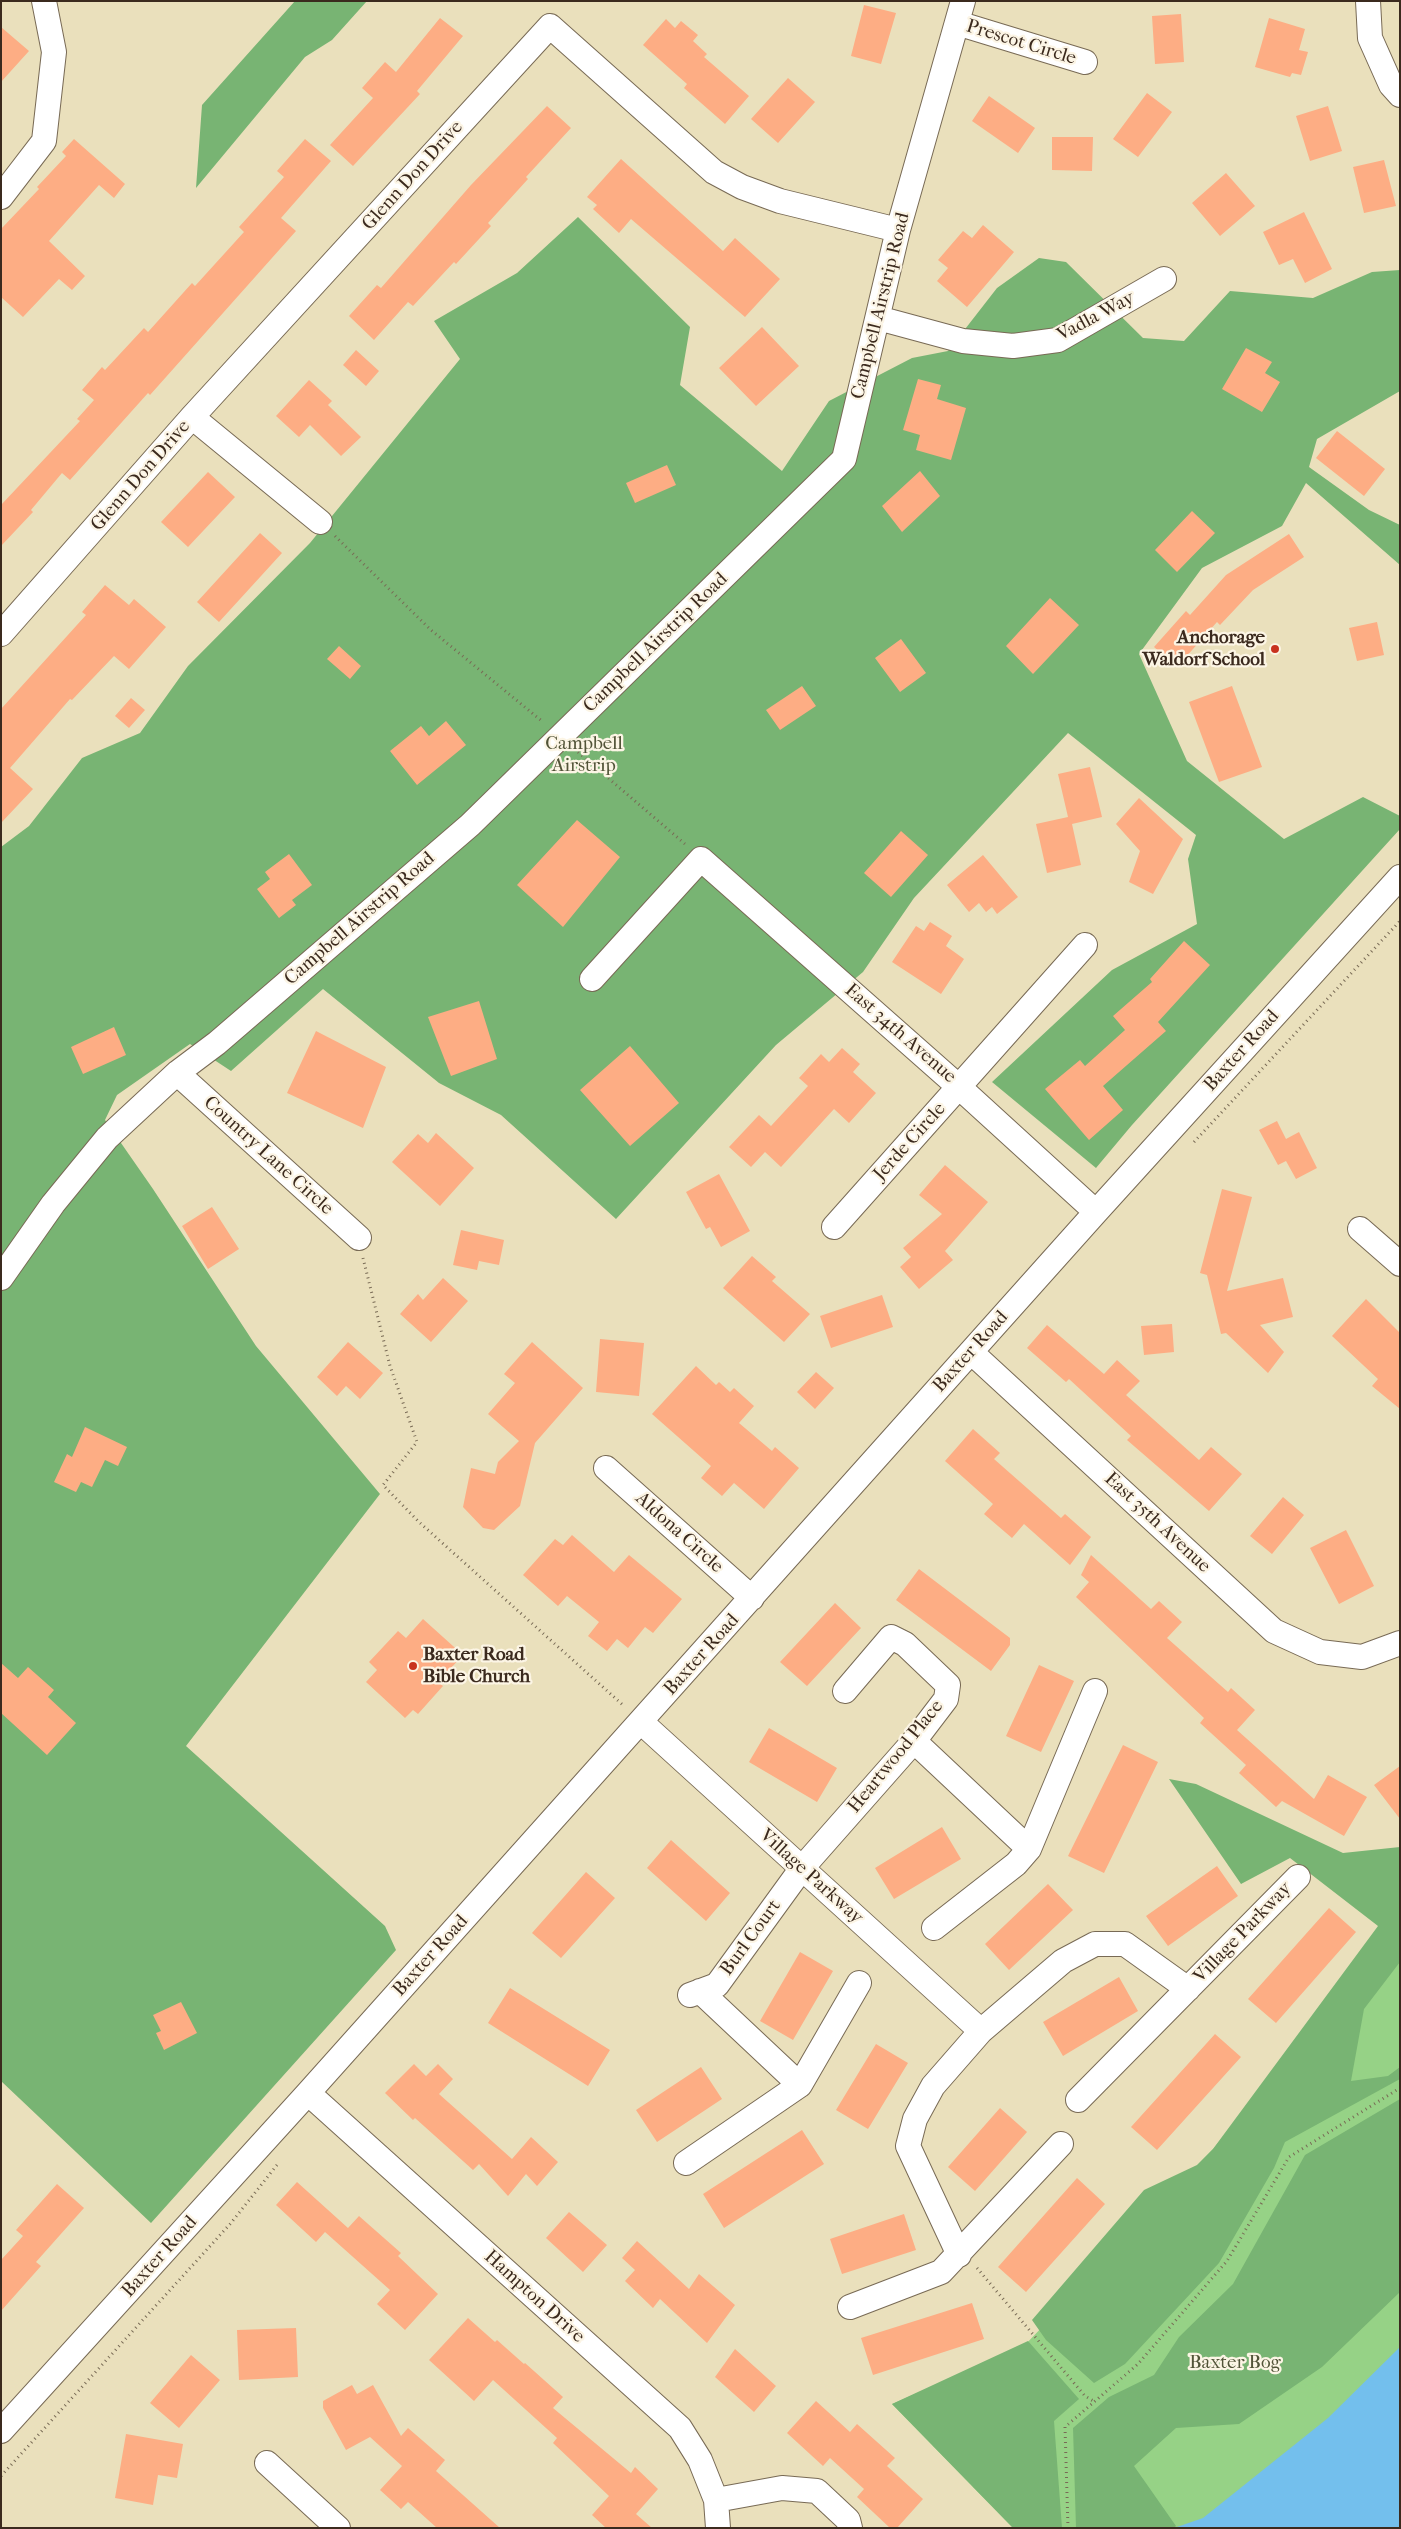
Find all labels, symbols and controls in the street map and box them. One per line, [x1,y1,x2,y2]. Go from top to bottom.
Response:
street label: Prescot Circle [963,15,1079,71]
street label: Glenn Don Drive [358,116,468,236]
street label: Campbell Airstrip Road [847,210,915,402]
street label: Vadla Way [1053,287,1139,347]
street label: Glenn Don Drive [87,416,195,536]
street label: Campbell Airstrip Road [579,568,733,718]
place label: Anchorage Waldorf School [1142,627,1265,671]
marker: Anchorage Waldorf School [1269,643,1281,655]
park label: Campbell Airstrip [545,733,623,777]
street label: Campbell Airstrip Road [280,848,440,990]
street label: East 34th Avenue [840,979,960,1089]
street label: Baxter Road [1200,1006,1284,1096]
street label: Country Lane Circle [198,1092,338,1220]
street label: Jerde Circle [869,1098,951,1186]
street label: Baxter Road [929,1307,1013,1397]
street label: East 35th Avenue [1099,1468,1215,1578]
street label: Aldona Circle [630,1488,728,1578]
street label: Baxter Road [660,1610,744,1700]
place label: Baxter Road Bible Church [423,1644,530,1688]
marker: Baxter Road Bible Church [407,1660,419,1672]
street label: Heartwood Place [843,1696,949,1818]
street label: Village Parkway [755,1825,867,1929]
street label: Village Parkway [1189,1878,1297,1988]
street label: Burl Court [716,1896,786,1980]
street label: Baxter Road [389,1911,473,2001]
street label: Baxter Road [118,2212,202,2302]
street label: Hampton Drive [479,2246,589,2348]
park label: Baxter Bog [1189,2352,1281,2374]

